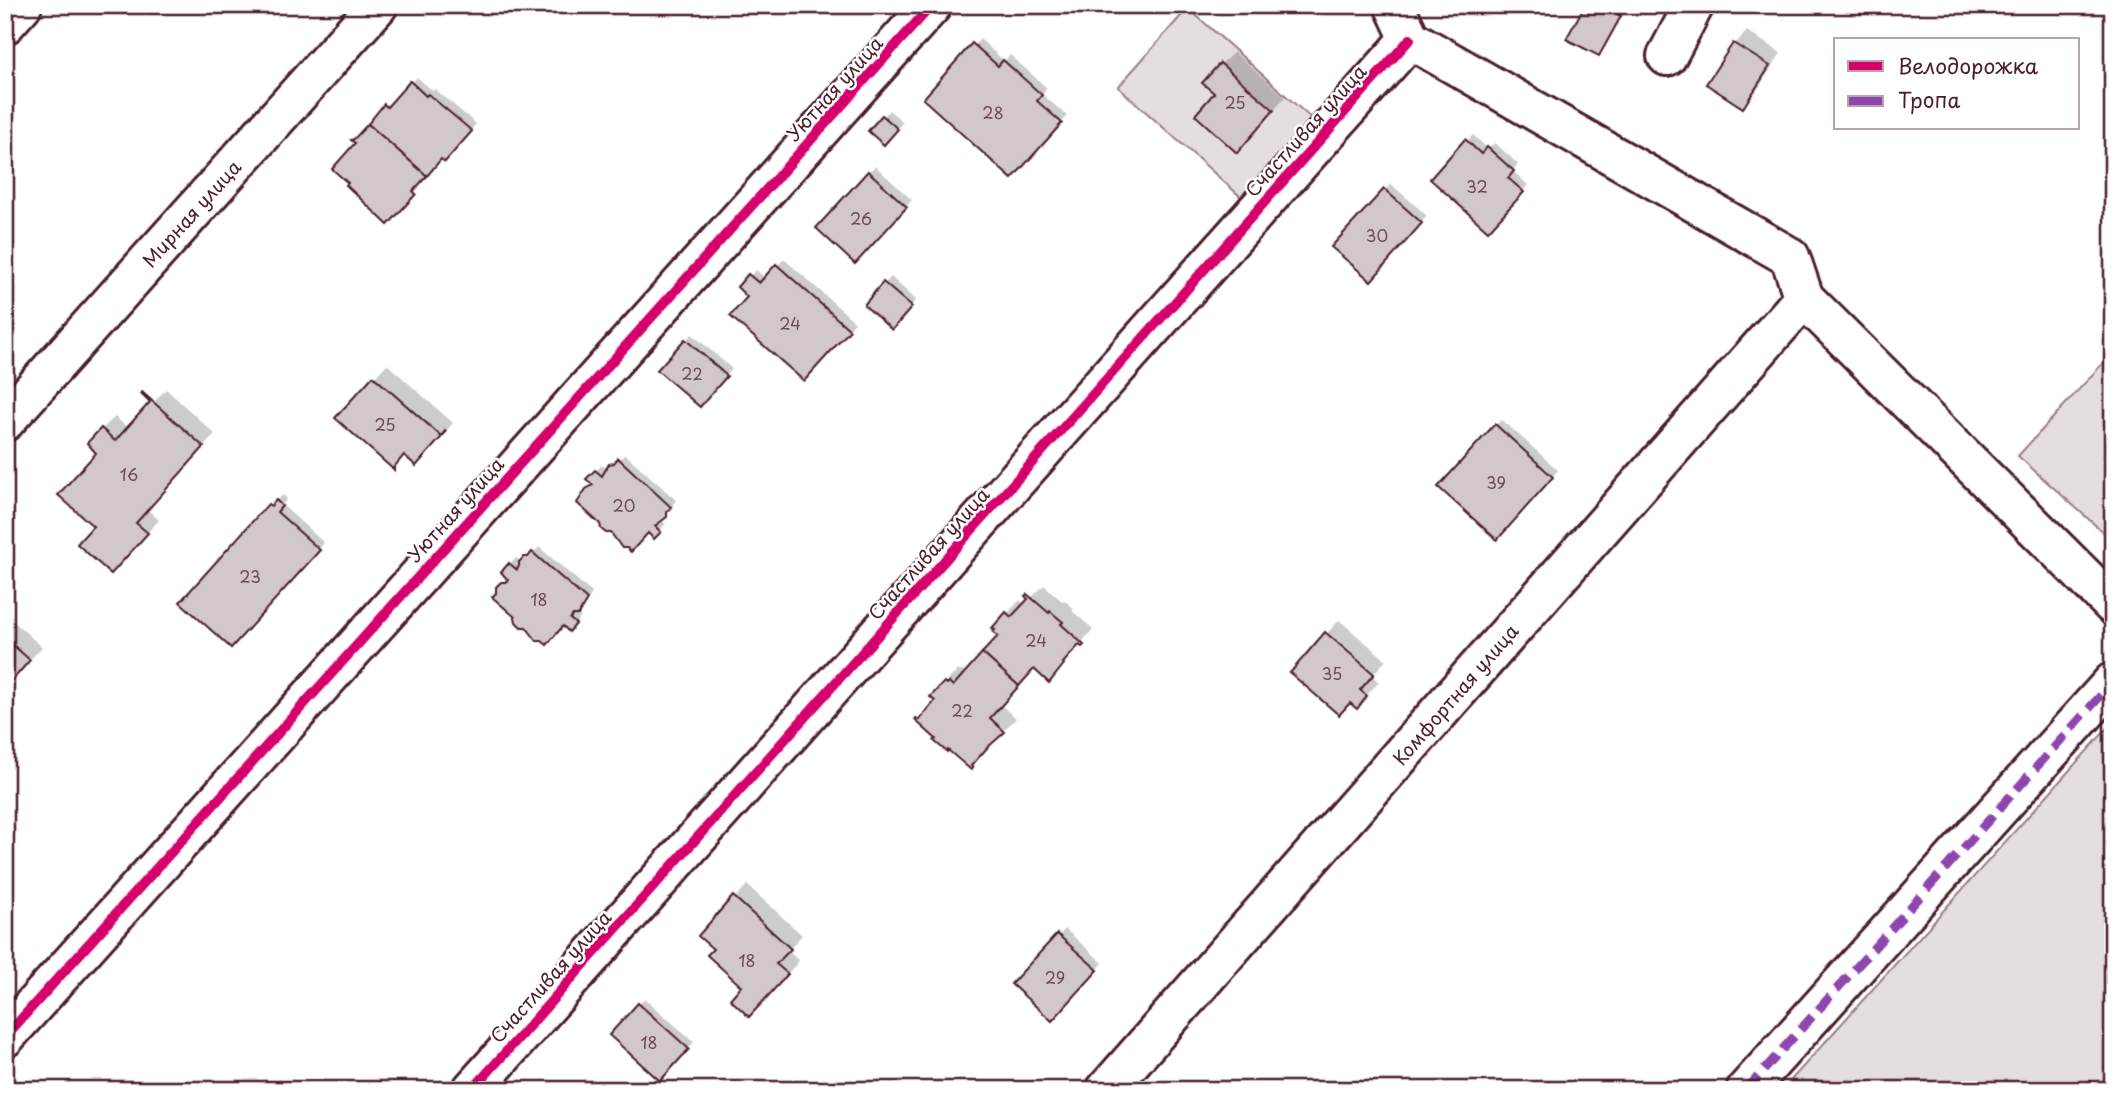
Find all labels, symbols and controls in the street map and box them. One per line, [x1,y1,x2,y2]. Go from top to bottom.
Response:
street label: Уютная улица [779,29,889,147]
legend [1834,38,2080,130]
text: Велодорожка [1898,49,2039,81]
street label: Счастливая улица [1238,58,1372,202]
text: Тропа [1898,83,1960,115]
house number: 25 [1224,90,1246,114]
house number: 28 [982,100,1004,124]
street label: Мирная улица [135,153,247,273]
house number: 32 [1466,174,1488,198]
house number: 26 [850,206,872,230]
house number: 30 [1366,223,1388,247]
house number: 24 [779,311,801,335]
house number: 22 [681,361,703,385]
house number: 25 [374,412,396,436]
street label: Уютная улица [400,450,510,568]
house number: 16 [120,462,138,486]
house number: 39 [1486,470,1506,494]
street label: Счастливая улица [861,481,995,625]
house number: 20 [613,493,635,517]
house number: 23 [239,564,261,588]
house number: 18 [530,587,548,611]
street label: Комфортная улица [1386,617,1524,771]
house number: 24 [1025,628,1047,652]
house number: 35 [1322,661,1342,685]
house number: 22 [951,698,973,722]
street label: Счастливая улица [483,904,617,1048]
house number: 18 [738,948,756,972]
house number: 29 [1045,965,1065,989]
house number: 18 [640,1030,658,1054]

